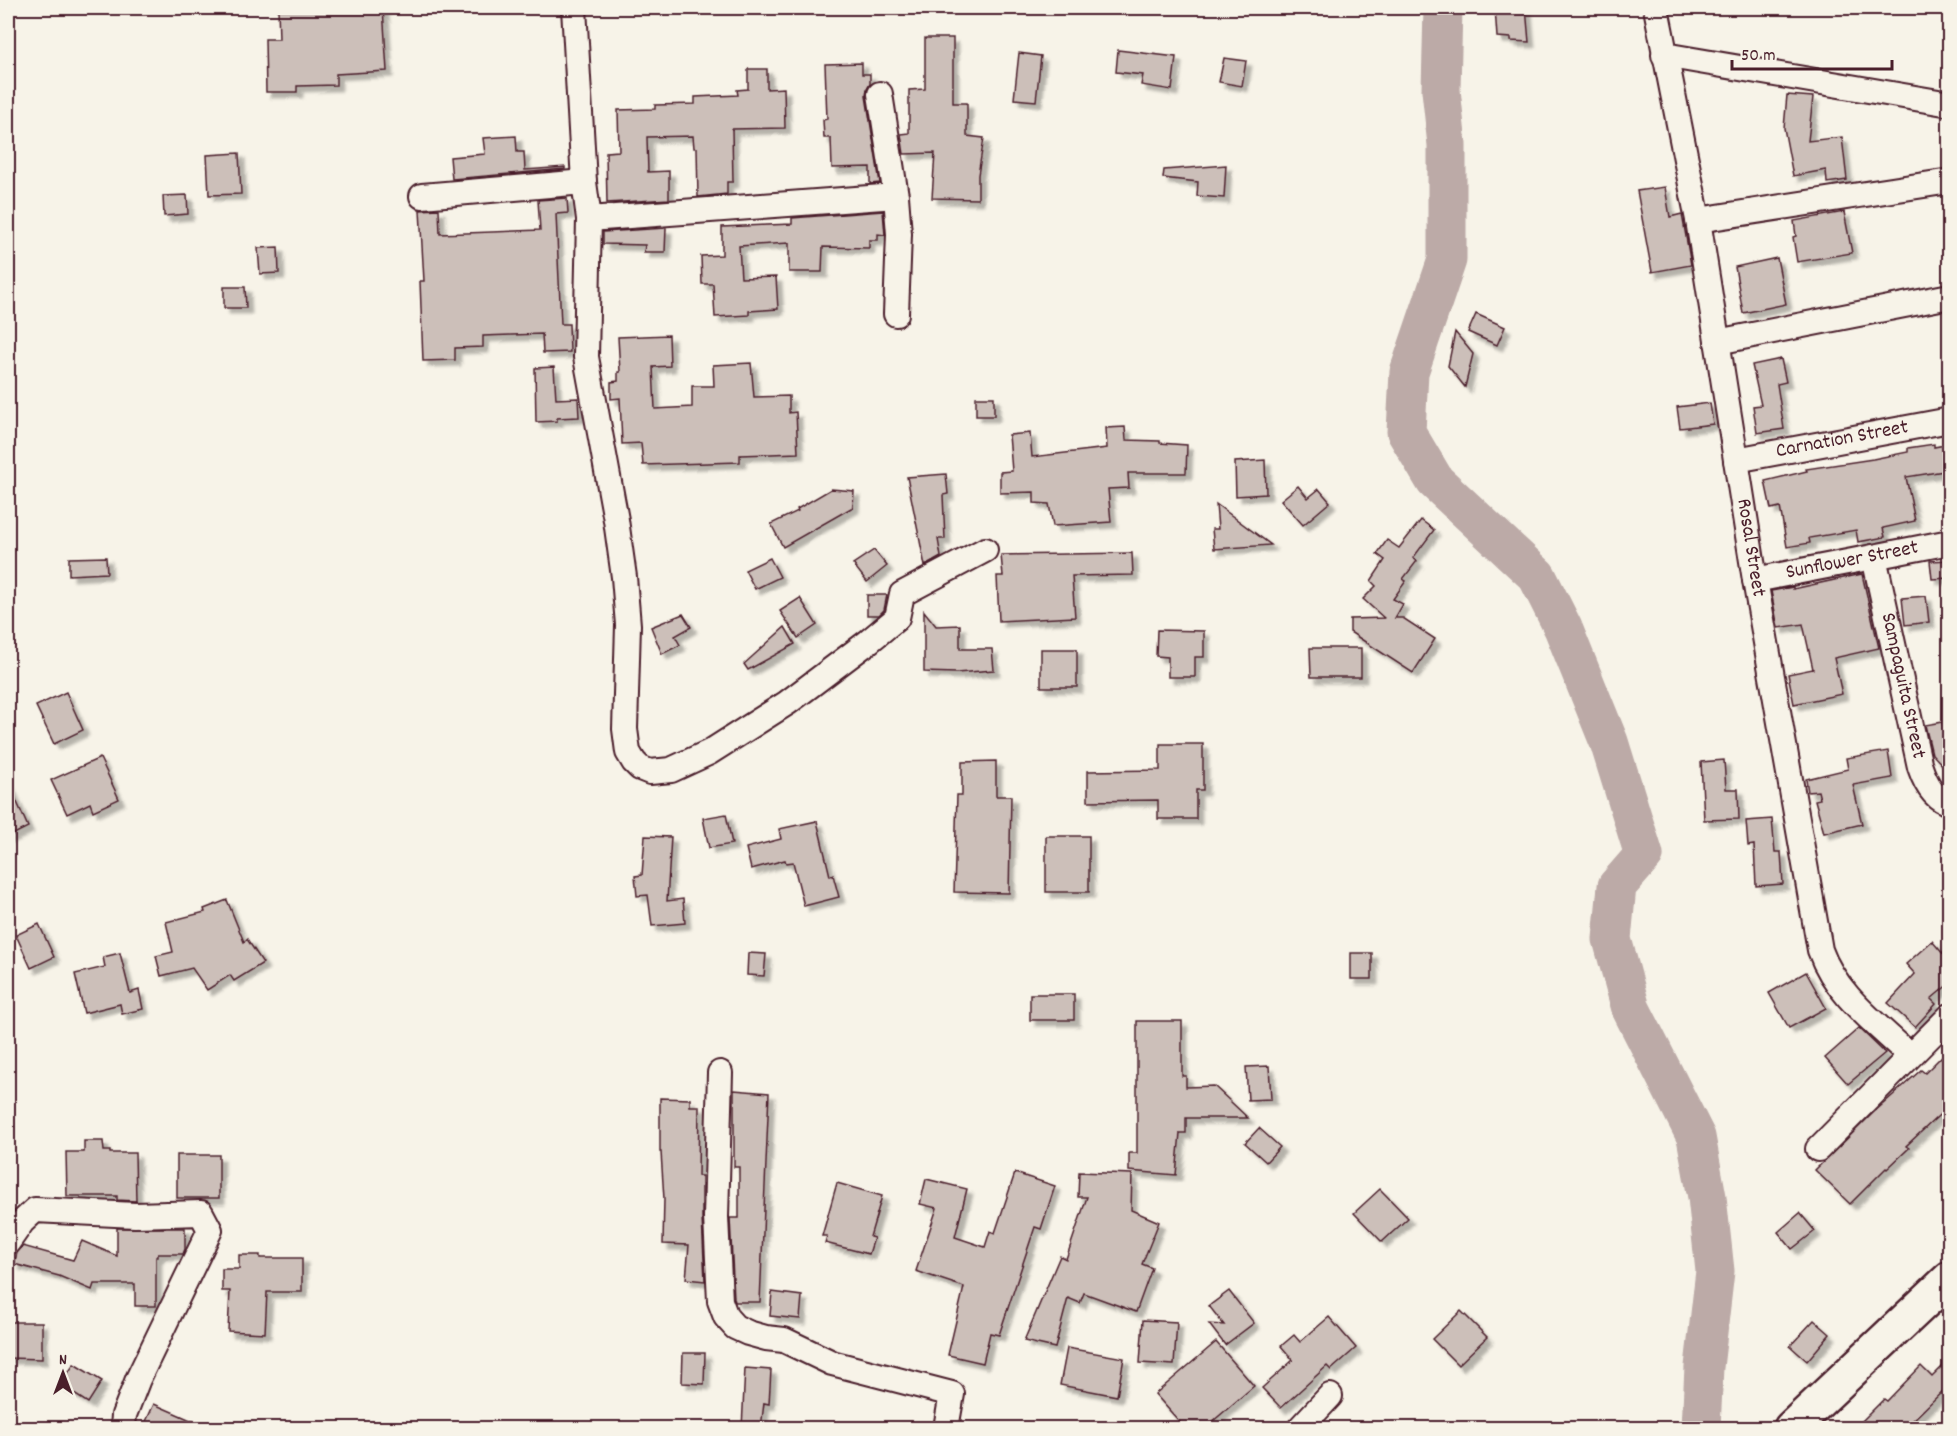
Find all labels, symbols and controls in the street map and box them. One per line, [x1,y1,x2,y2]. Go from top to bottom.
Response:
scale bar [1732,33,1892,71]
text: 50 m [1741,44,1776,69]
street label: Carnation Street [1773,413,1911,467]
street label: Rosal Street [1727,496,1773,600]
street label: Sunflower Street [1783,533,1921,589]
street label: Sampaguita Street [1872,610,1933,762]
north arrow [33,1343,93,1403]
text: N [59,1349,67,1372]

